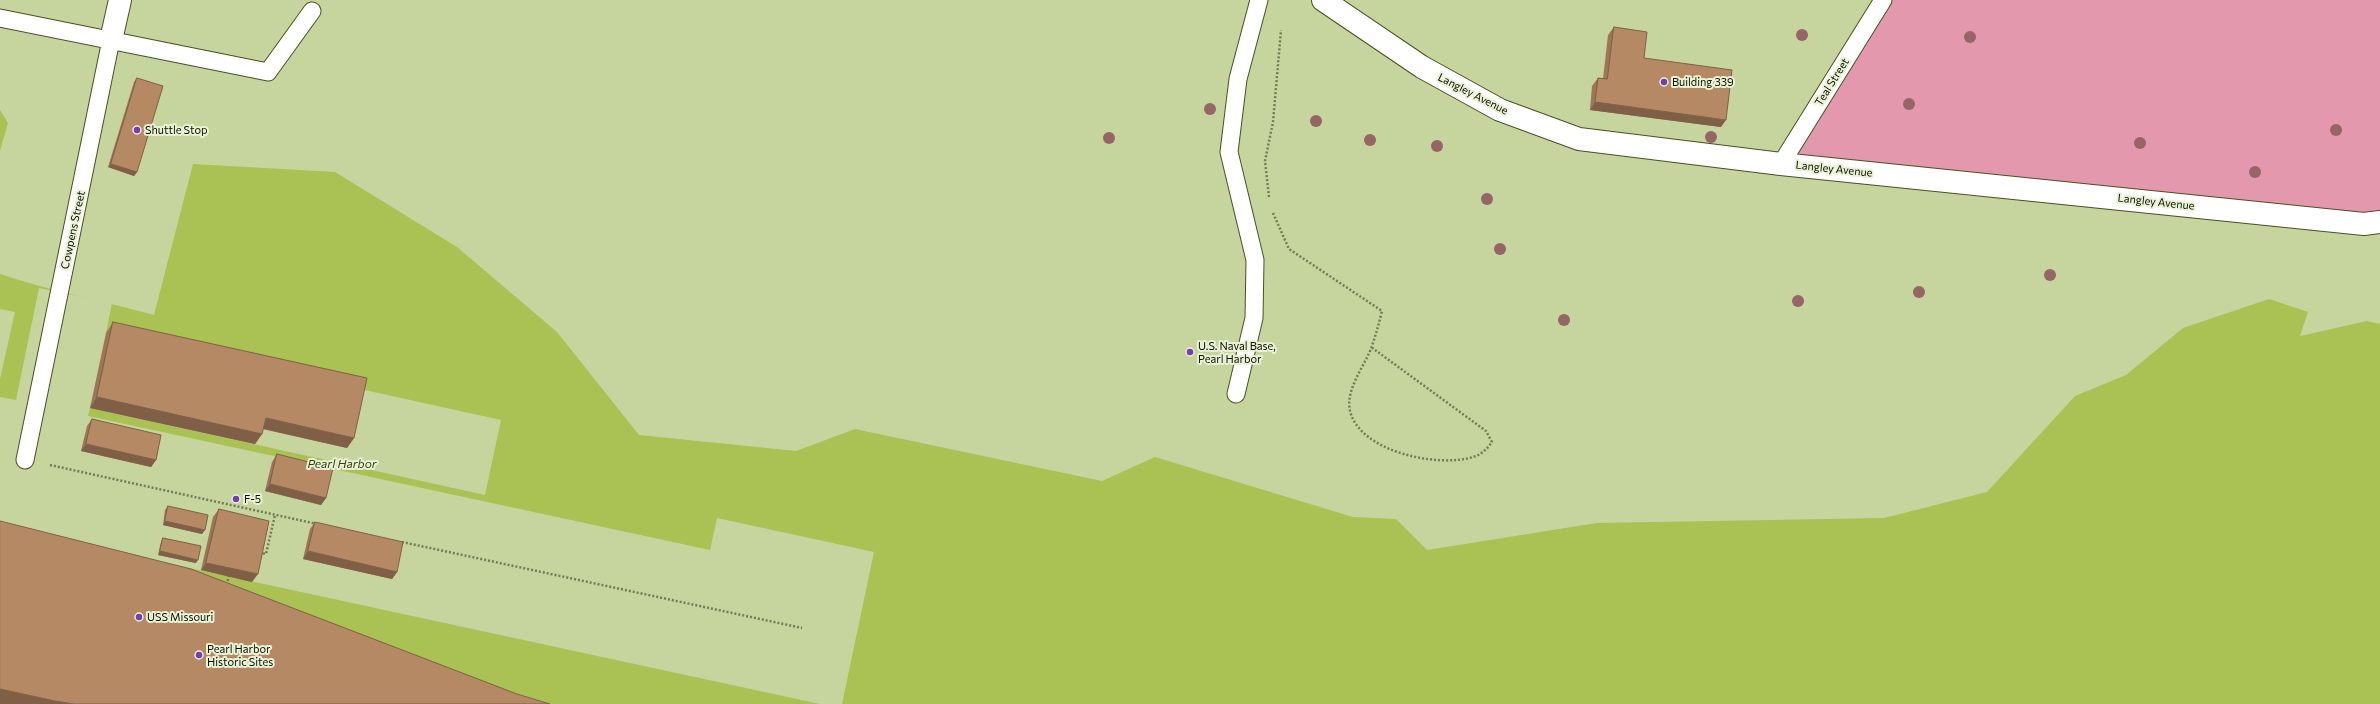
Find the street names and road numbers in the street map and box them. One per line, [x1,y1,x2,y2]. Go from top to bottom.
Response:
street label: Teal Street [1812,56,1852,108]
street label: Langley Avenue [1436,71,1510,117]
street label: Langley Avenue [1795,158,1873,180]
street label: Cowpens Street [58,190,88,270]
street label: Langley Avenue [2117,191,2195,213]

